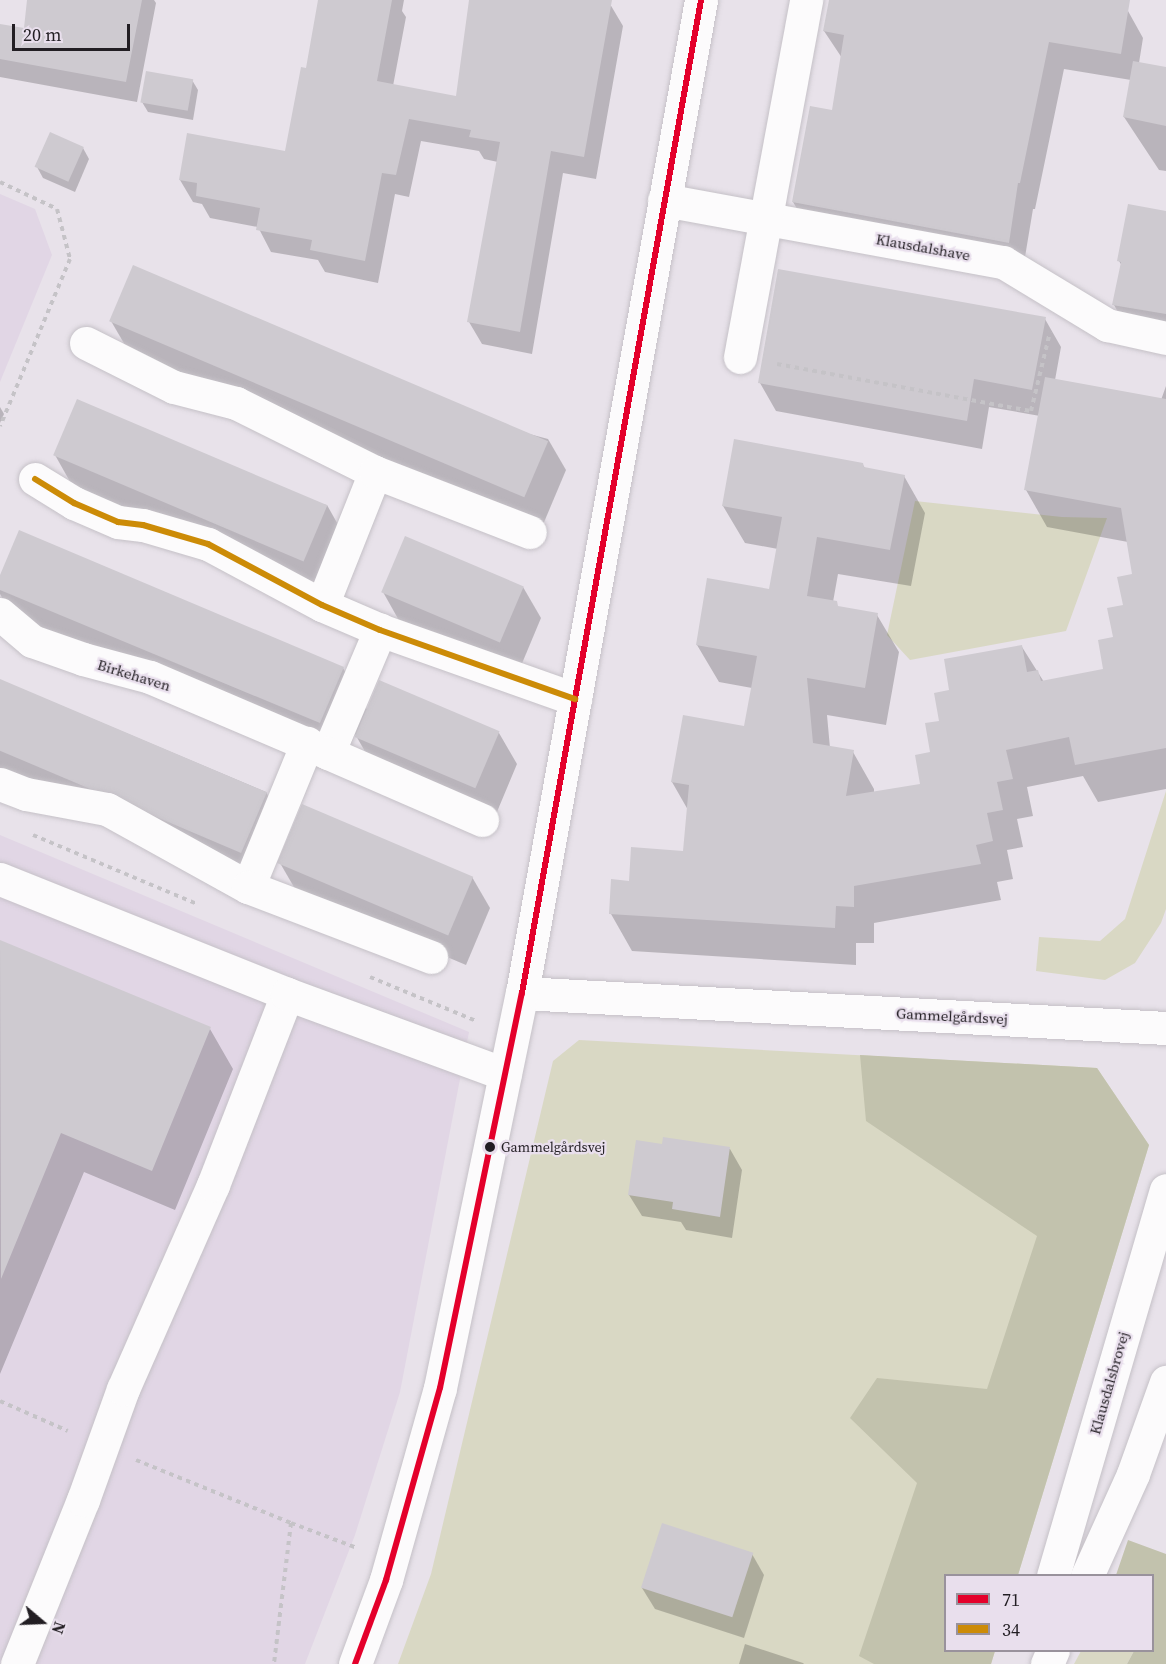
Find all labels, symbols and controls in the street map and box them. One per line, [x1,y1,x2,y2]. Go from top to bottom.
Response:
scale bar [15,12,134,50]
text: 20 m [23,22,61,47]
street label: Klausdalshave [875,230,971,264]
street label: Birkehaven [95,655,173,695]
street label: Gammelgårdsvej [896,1004,1008,1028]
place label: Gammelgårdsvej [501,1139,605,1155]
marker: Gammelgårdsvej [484,1141,496,1153]
street label: Klausdalsbrovej [1086,1329,1132,1437]
legend [944,1574,1154,1652]
text: 71 [1002,1587,1020,1612]
north arrow [12,1592,72,1652]
text: 34 [1002,1617,1020,1642]
text: N [47,1619,71,1637]

